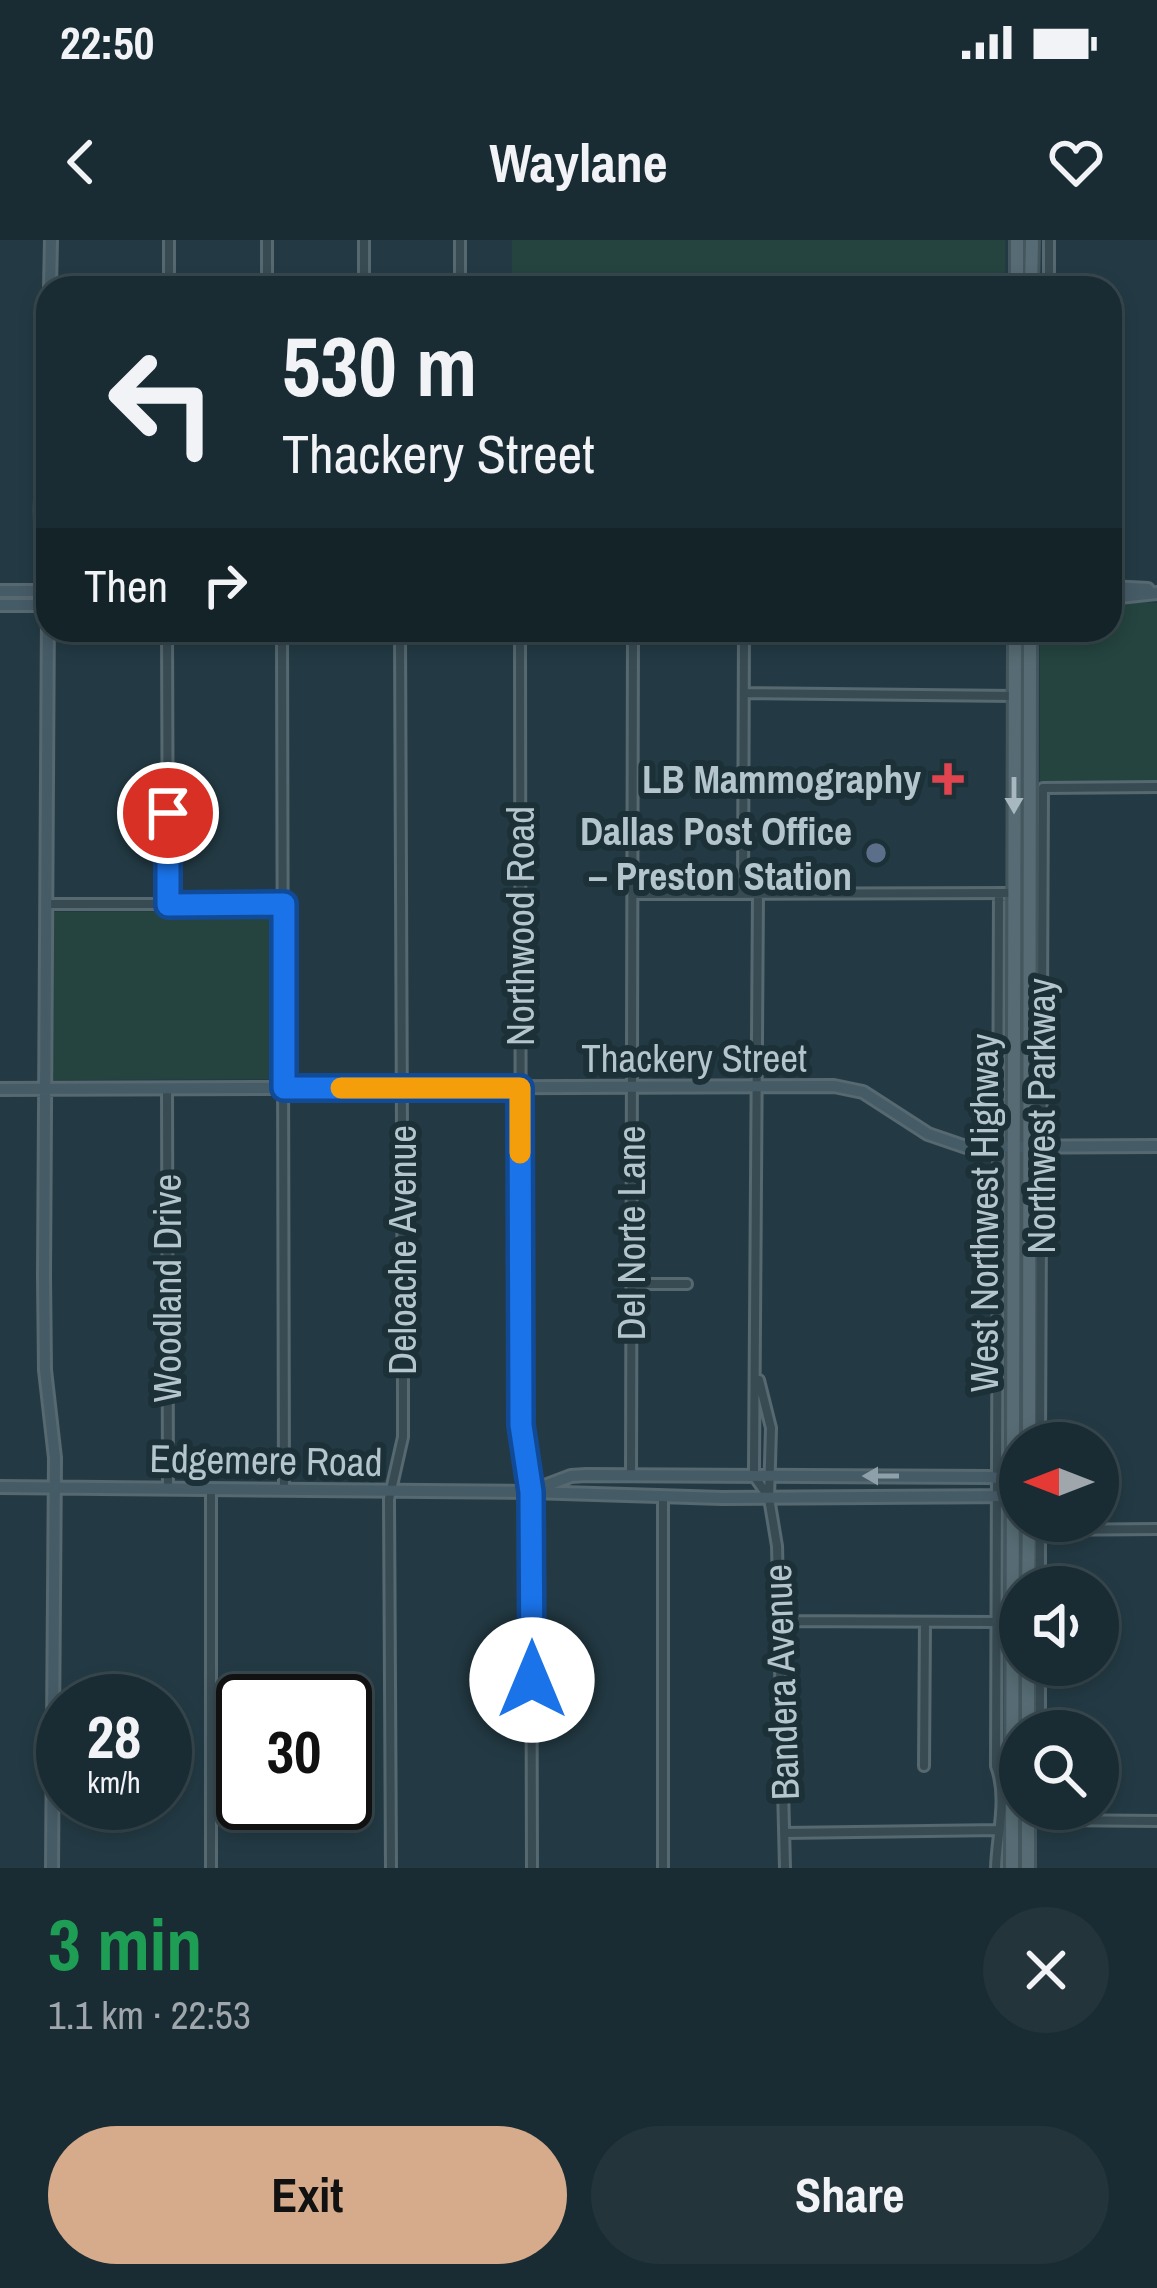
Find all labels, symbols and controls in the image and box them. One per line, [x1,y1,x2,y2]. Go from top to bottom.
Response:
text: 22:50 [60,12,154,73]
text: Waylane [489,126,668,199]
icon: back [48,129,114,195]
icon: heart [1043,129,1109,195]
text: 530 m [282,309,477,422]
icon: left [84,324,240,480]
text: Thackery Street [282,417,595,490]
icon: right [192,552,258,618]
text: Then [84,555,168,616]
place label: LB Mammography [642,753,921,805]
pin [117,762,219,864]
marker: LB Mammography [932,763,964,795]
one-way arrow [1004,777,1024,815]
icon: arrive [135,780,201,846]
place label: Dallas Post Office – Preston Station [580,805,852,902]
street label: Northwood Road [494,806,546,1046]
marker: Dallas Post Office – Preston Station [863,840,889,866]
street label: Northwest Parkway [1015,978,1067,1254]
street label: Thackery Street [581,1032,807,1084]
street label: West Northwest Highway [958,1034,1010,1392]
street label: Deloache Avenue [376,1125,428,1375]
street label: Del Norte Lane [605,1125,657,1341]
street label: Woodland Drive [141,1174,193,1402]
north arrow [999,1422,1119,1542]
map controls [999,1422,1119,1830]
street label: Edgemere Road [149,1432,383,1488]
one-way arrow [861,1466,899,1486]
street label: Bandera Avenue [751,1563,811,1801]
button: sound [999,1566,1119,1686]
position arrow [469,1617,595,1743]
speed limit sign: 30 [216,1674,372,1830]
text: 28 [87,1696,141,1777]
button: search [999,1710,1119,1830]
text: km/h [87,1762,141,1802]
text: 3 min [48,1895,202,1992]
button: close [983,1907,1109,2033]
text: 1.1 km · 22:53 [48,1989,251,2041]
button: Exit [48,2126,567,2264]
button: Share [591,2126,1109,2264]

